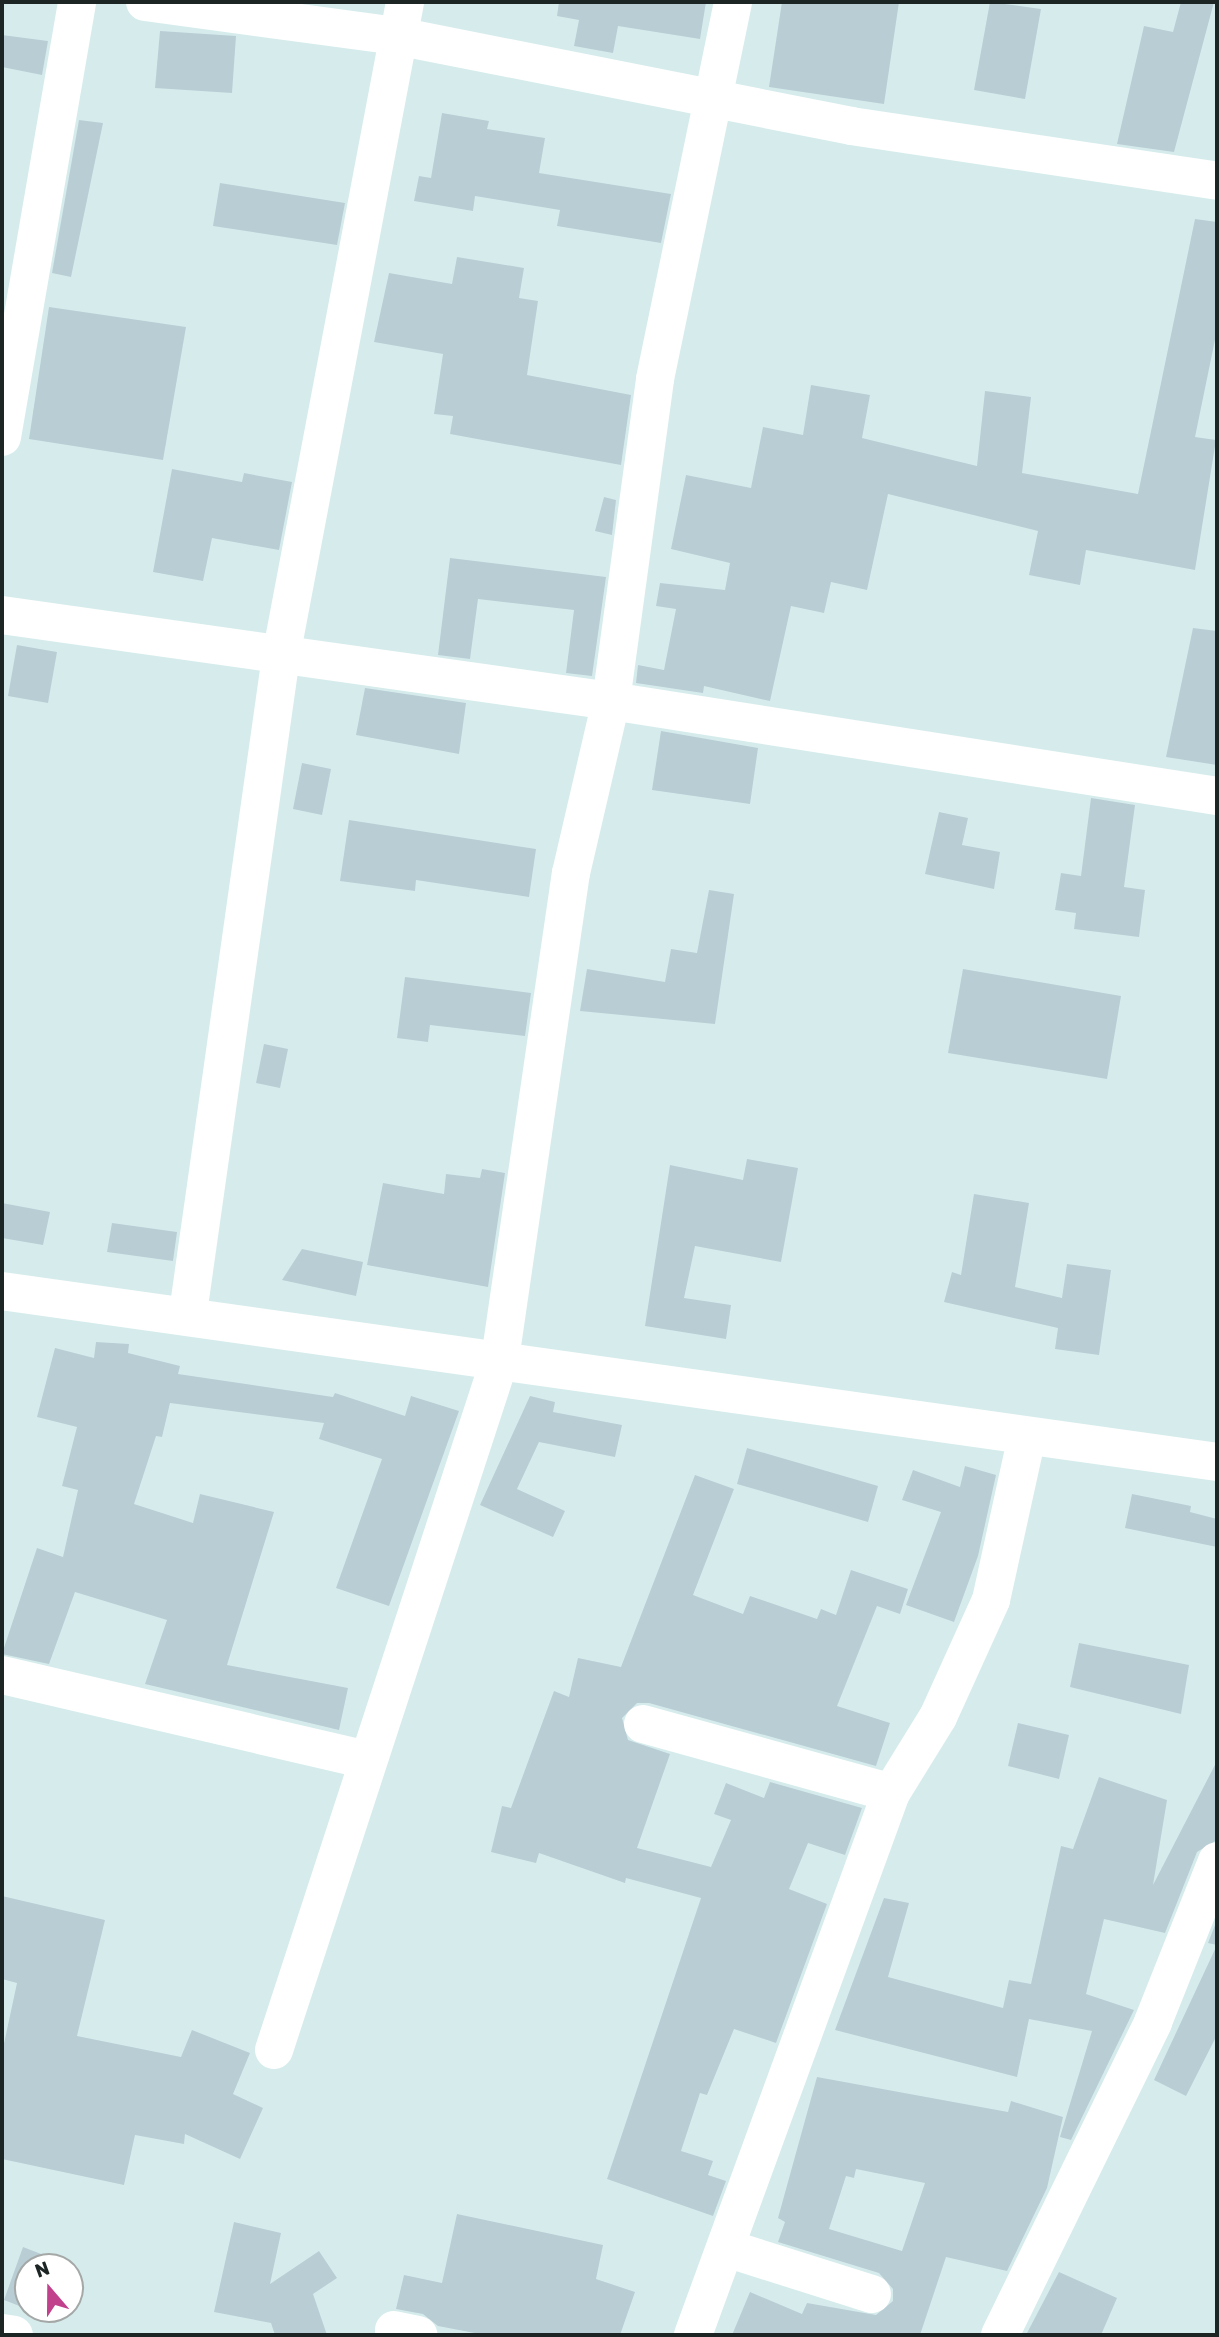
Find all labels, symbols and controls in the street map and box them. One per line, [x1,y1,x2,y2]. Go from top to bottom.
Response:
north arrow [14,2253,84,2323]
text: N [32,2257,53,2283]

